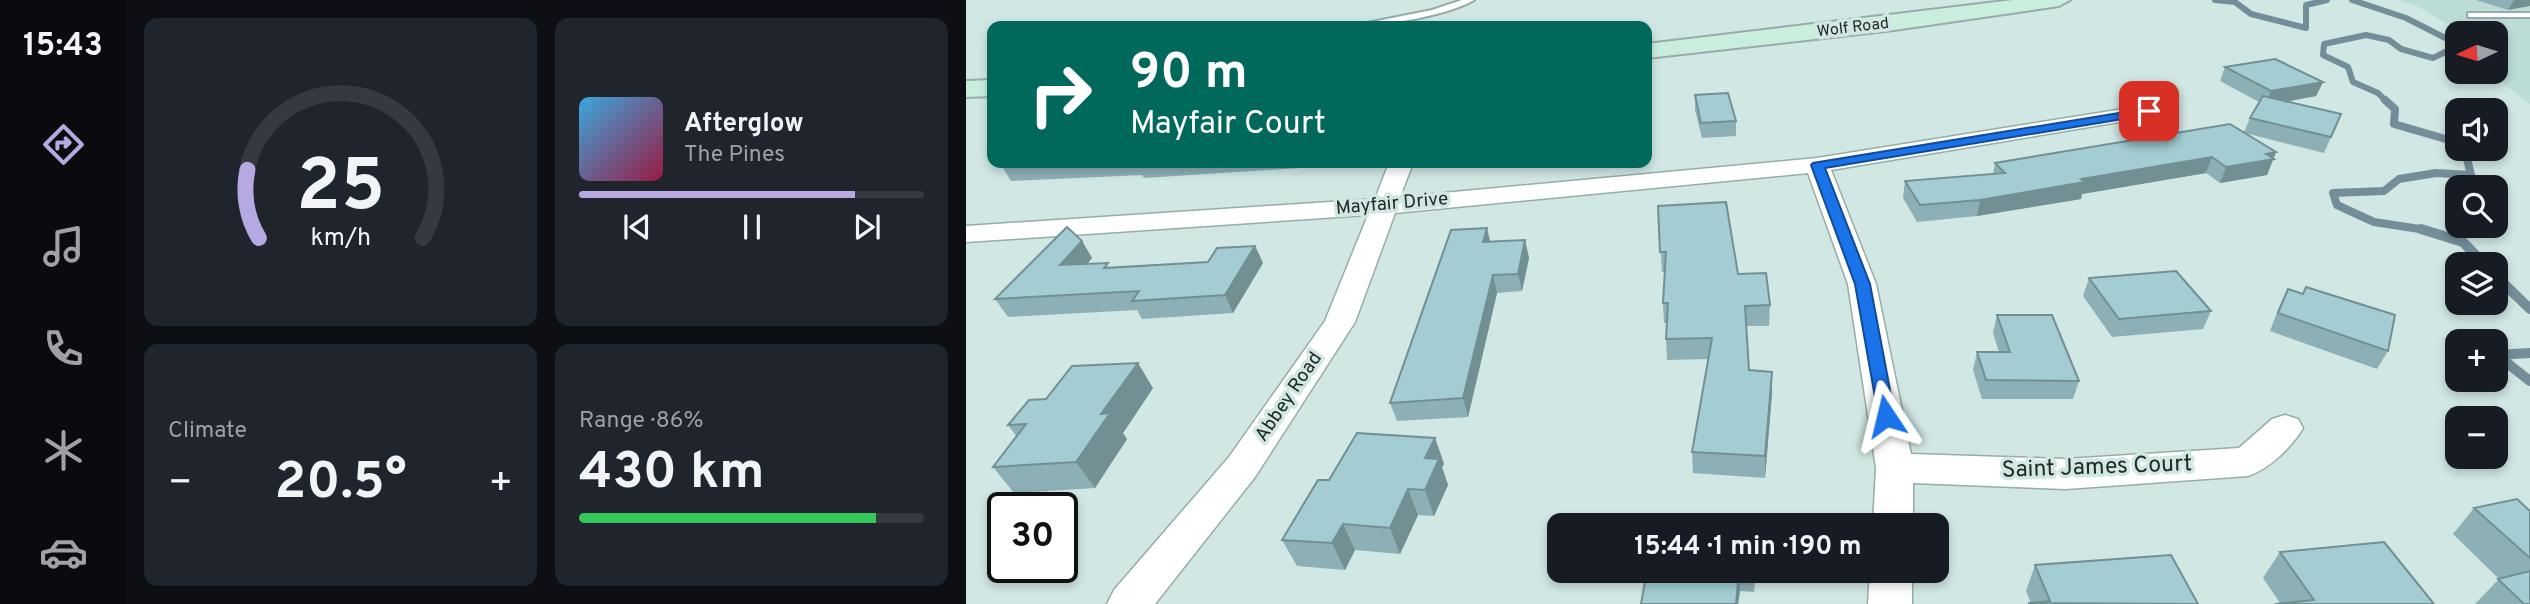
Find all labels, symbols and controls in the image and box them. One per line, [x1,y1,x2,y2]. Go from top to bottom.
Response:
street label: Wolf Road [1816,14,1890,42]
north arrow [2445,21,2508,84]
map controls [2445,21,2508,469]
text: 15:43 [23,27,103,67]
text: 90 m [1130,44,1248,106]
icon: right [1015,49,1106,140]
pin [2119,81,2179,141]
icon: arrive [2130,92,2168,130]
button: sound [2445,98,2508,161]
text: Mayfair Court [1130,105,1326,145]
text: Afterglow [684,108,804,141]
icon: directions [39,120,88,169]
text: The Pines [684,141,785,170]
text: 25 [296,144,385,236]
button: search [2445,175,2508,238]
street label: Mayfair Drive [1335,187,1449,221]
icon: previous [618,208,656,246]
icon: pause [733,208,771,246]
icon: next [848,208,886,246]
icon: music [39,222,88,271]
text: km/h [310,223,371,255]
button: layers [2445,252,2508,315]
icon: phone [39,324,88,373]
button: + [2445,329,2508,392]
street label: Abbey Road [1250,348,1328,446]
position arrow [1849,379,1923,453]
button: − [2445,406,2508,469]
text: Range · 86% [579,407,704,436]
text: Climate [168,417,247,446]
icon: climate [39,426,88,475]
text: 430 km [579,441,765,507]
street label: Saint James Court [2001,450,2193,486]
text: 20.5° [274,451,407,517]
text: − [168,460,193,509]
text: + [488,460,513,509]
speed limit sign: 30 [987,492,1078,583]
icon: car [39,528,88,577]
text: 15:44 · 1 min · 190 m [1634,531,1862,564]

